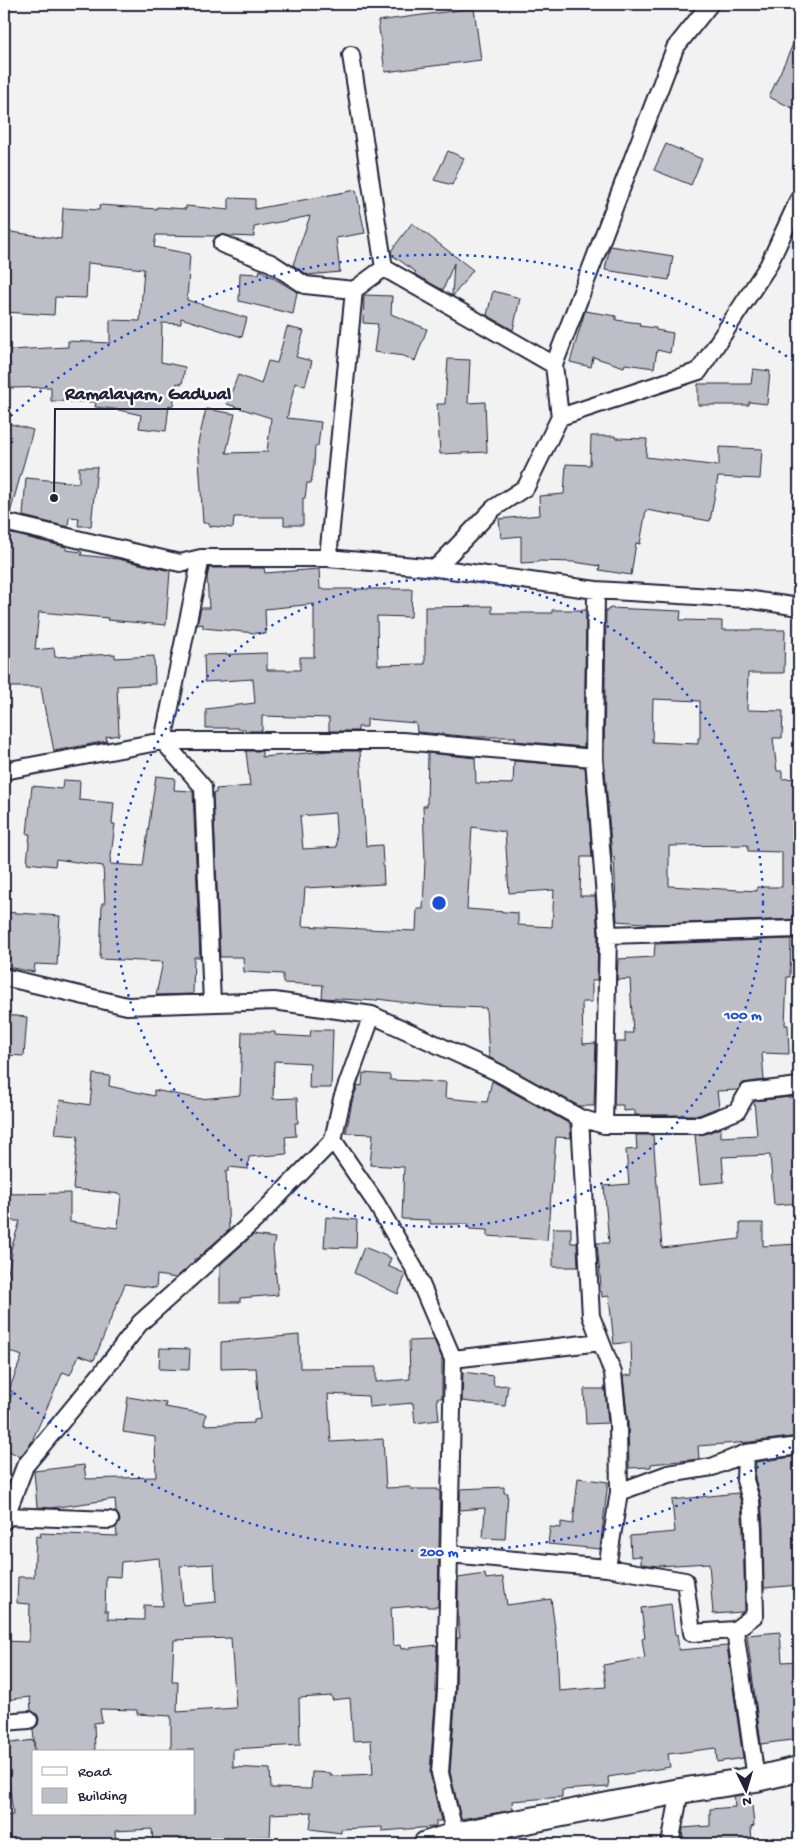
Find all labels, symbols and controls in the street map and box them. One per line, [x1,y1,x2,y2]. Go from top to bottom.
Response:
callout: Ramalayam, Gadwal [55,375,241,409]
text: Ramalayam, Gadwal [64,384,231,407]
centre of rings [430,894,448,912]
text: 100 m [723,1007,762,1025]
text: 200 m [420,1544,459,1562]
legend [32,1750,195,1816]
text: Road [78,1764,112,1782]
north arrow [720,1766,770,1816]
text: Building [77,1788,127,1806]
text: N [742,1792,752,1809]

